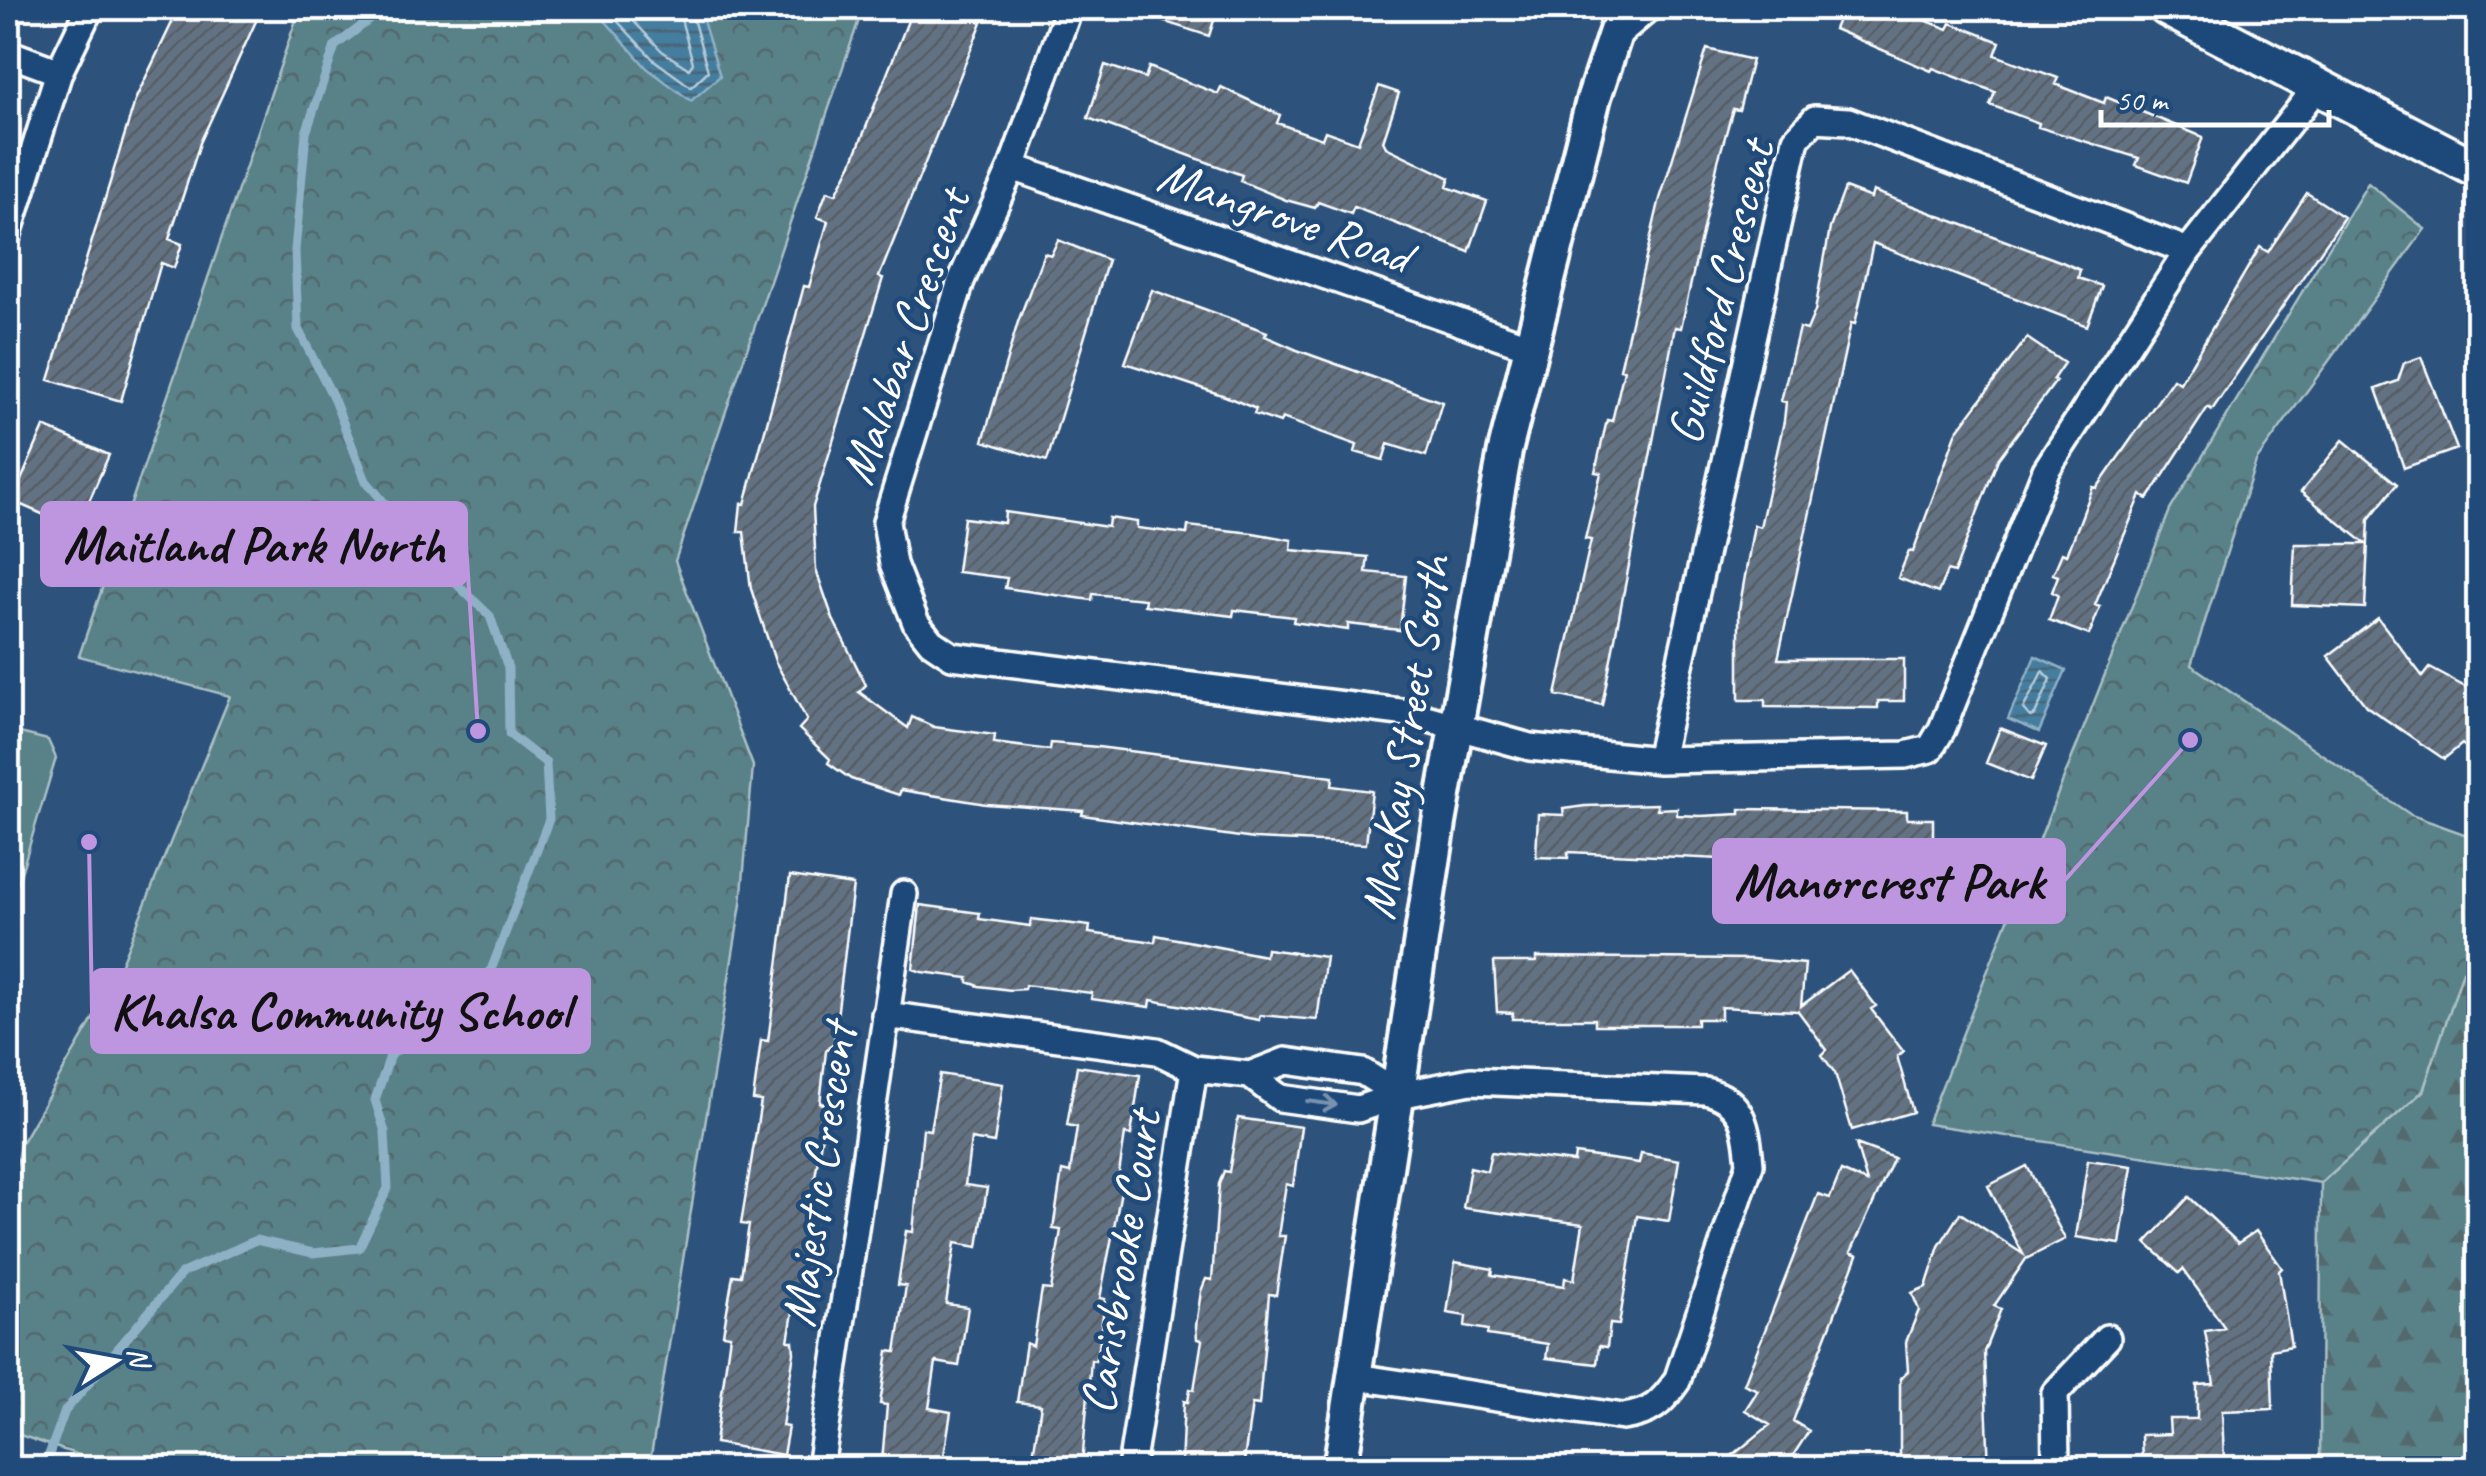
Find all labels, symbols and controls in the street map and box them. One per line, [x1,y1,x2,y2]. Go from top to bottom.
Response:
scale bar [2101,65,2328,127]
text: 50 m [2116,81,2169,119]
street label: Guildford Crescent [1652,130,1790,450]
street label: Mangrove Road [1150,143,1426,290]
street label: Malabar Crescent [825,177,986,492]
callout: Maitland Park North [42,503,466,585]
text: Maitland Park North [63,512,446,578]
street label: MacKay Street South [1346,548,1466,924]
callout: Manorcrest Park [1714,840,2064,922]
text: Manorcrest Park [1734,849,2049,915]
callout: Khalsa Community School [92,970,589,1052]
text: Khalsa Community School [110,979,578,1045]
street label: Majestic Crescent [766,1013,872,1331]
one-way arrow [1305,1095,1337,1113]
street label: Carisbrooke Court [1065,1102,1176,1418]
north arrow [65,1311,165,1411]
text: N [120,1344,159,1373]

